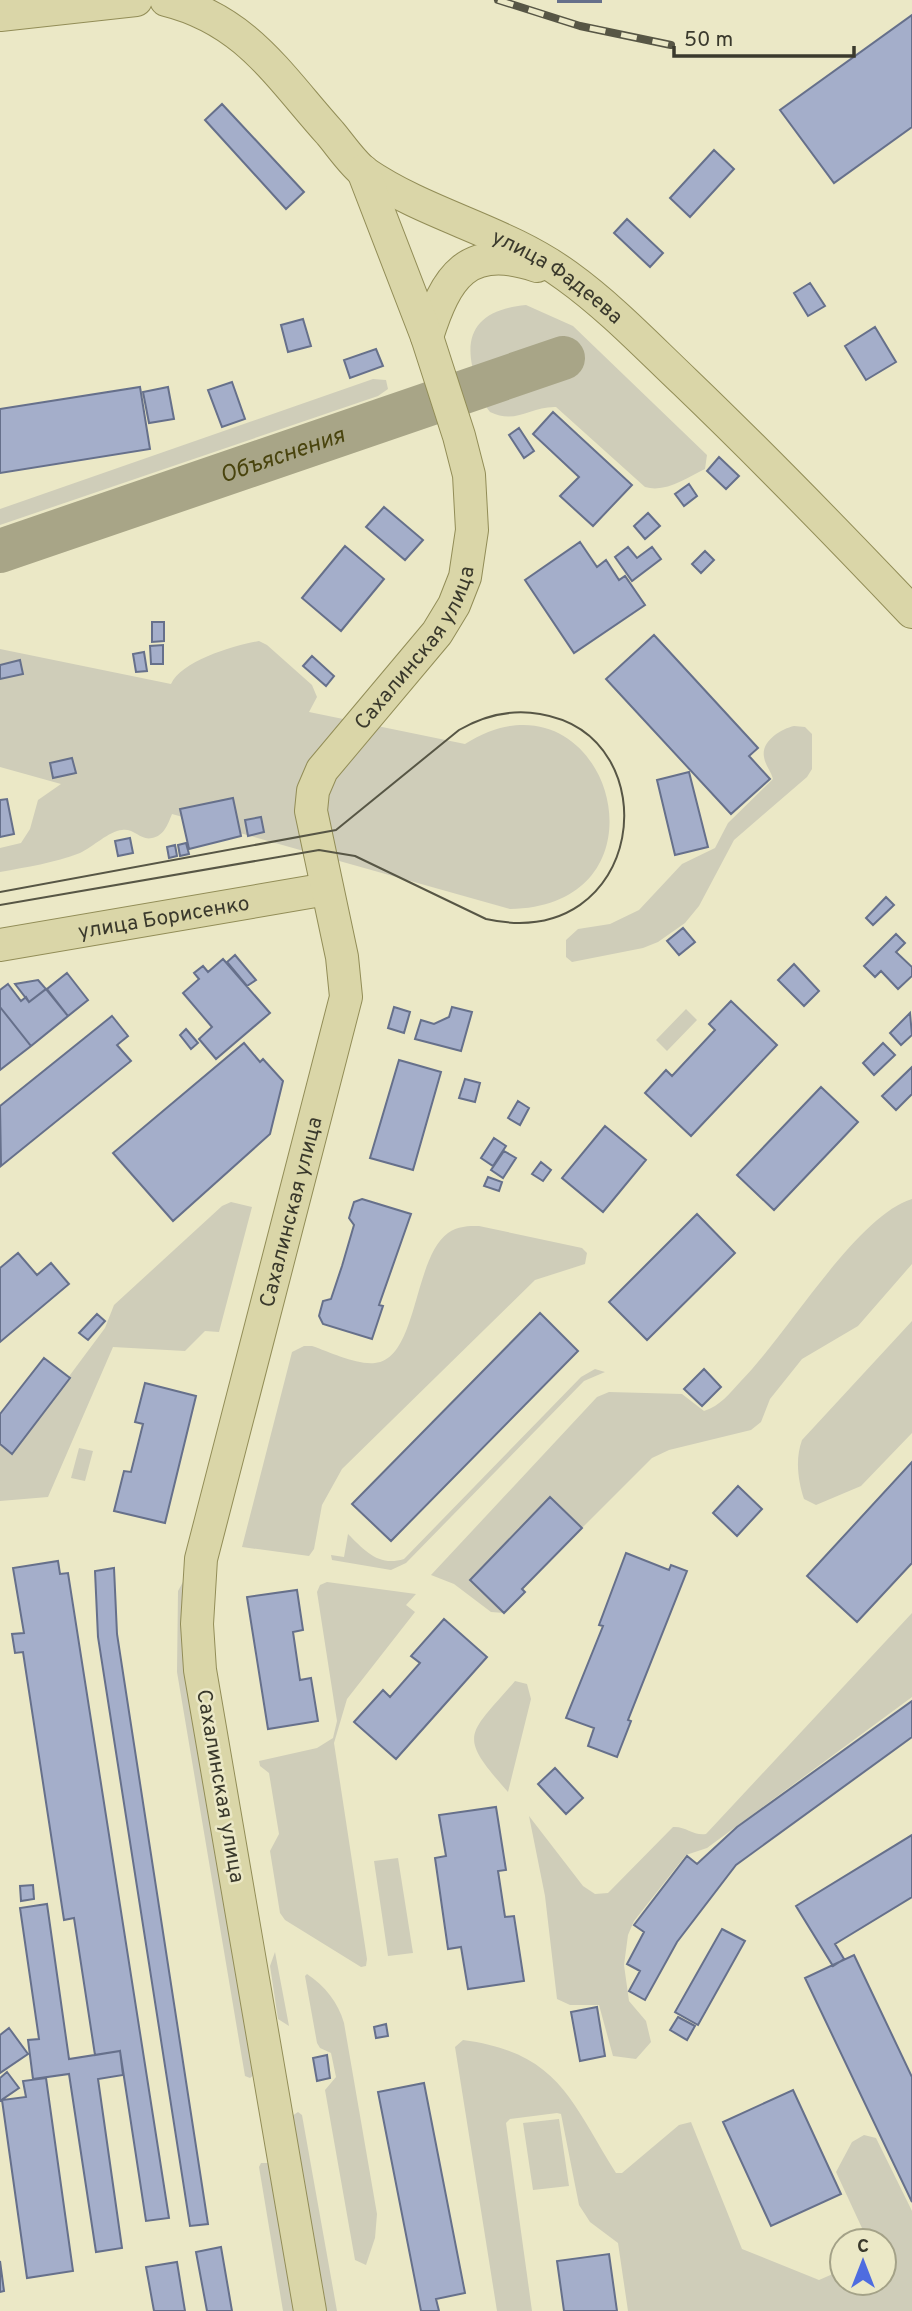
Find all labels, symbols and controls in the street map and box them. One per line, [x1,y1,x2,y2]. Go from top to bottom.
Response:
scale bar [674,14,854,58]
text: 50 m [684,27,733,54]
street label: улица Фадеева [487,224,628,331]
water label: Объяснения [217,422,350,492]
street label: Сахалинская улица [349,565,481,736]
street label: улица Борисенко [76,890,252,946]
street label: Сахалинская улица [254,1114,330,1310]
street label: Сахалинская улица [189,1688,250,1885]
north arrow [828,2227,898,2297]
text: С [857,2235,869,2259]

